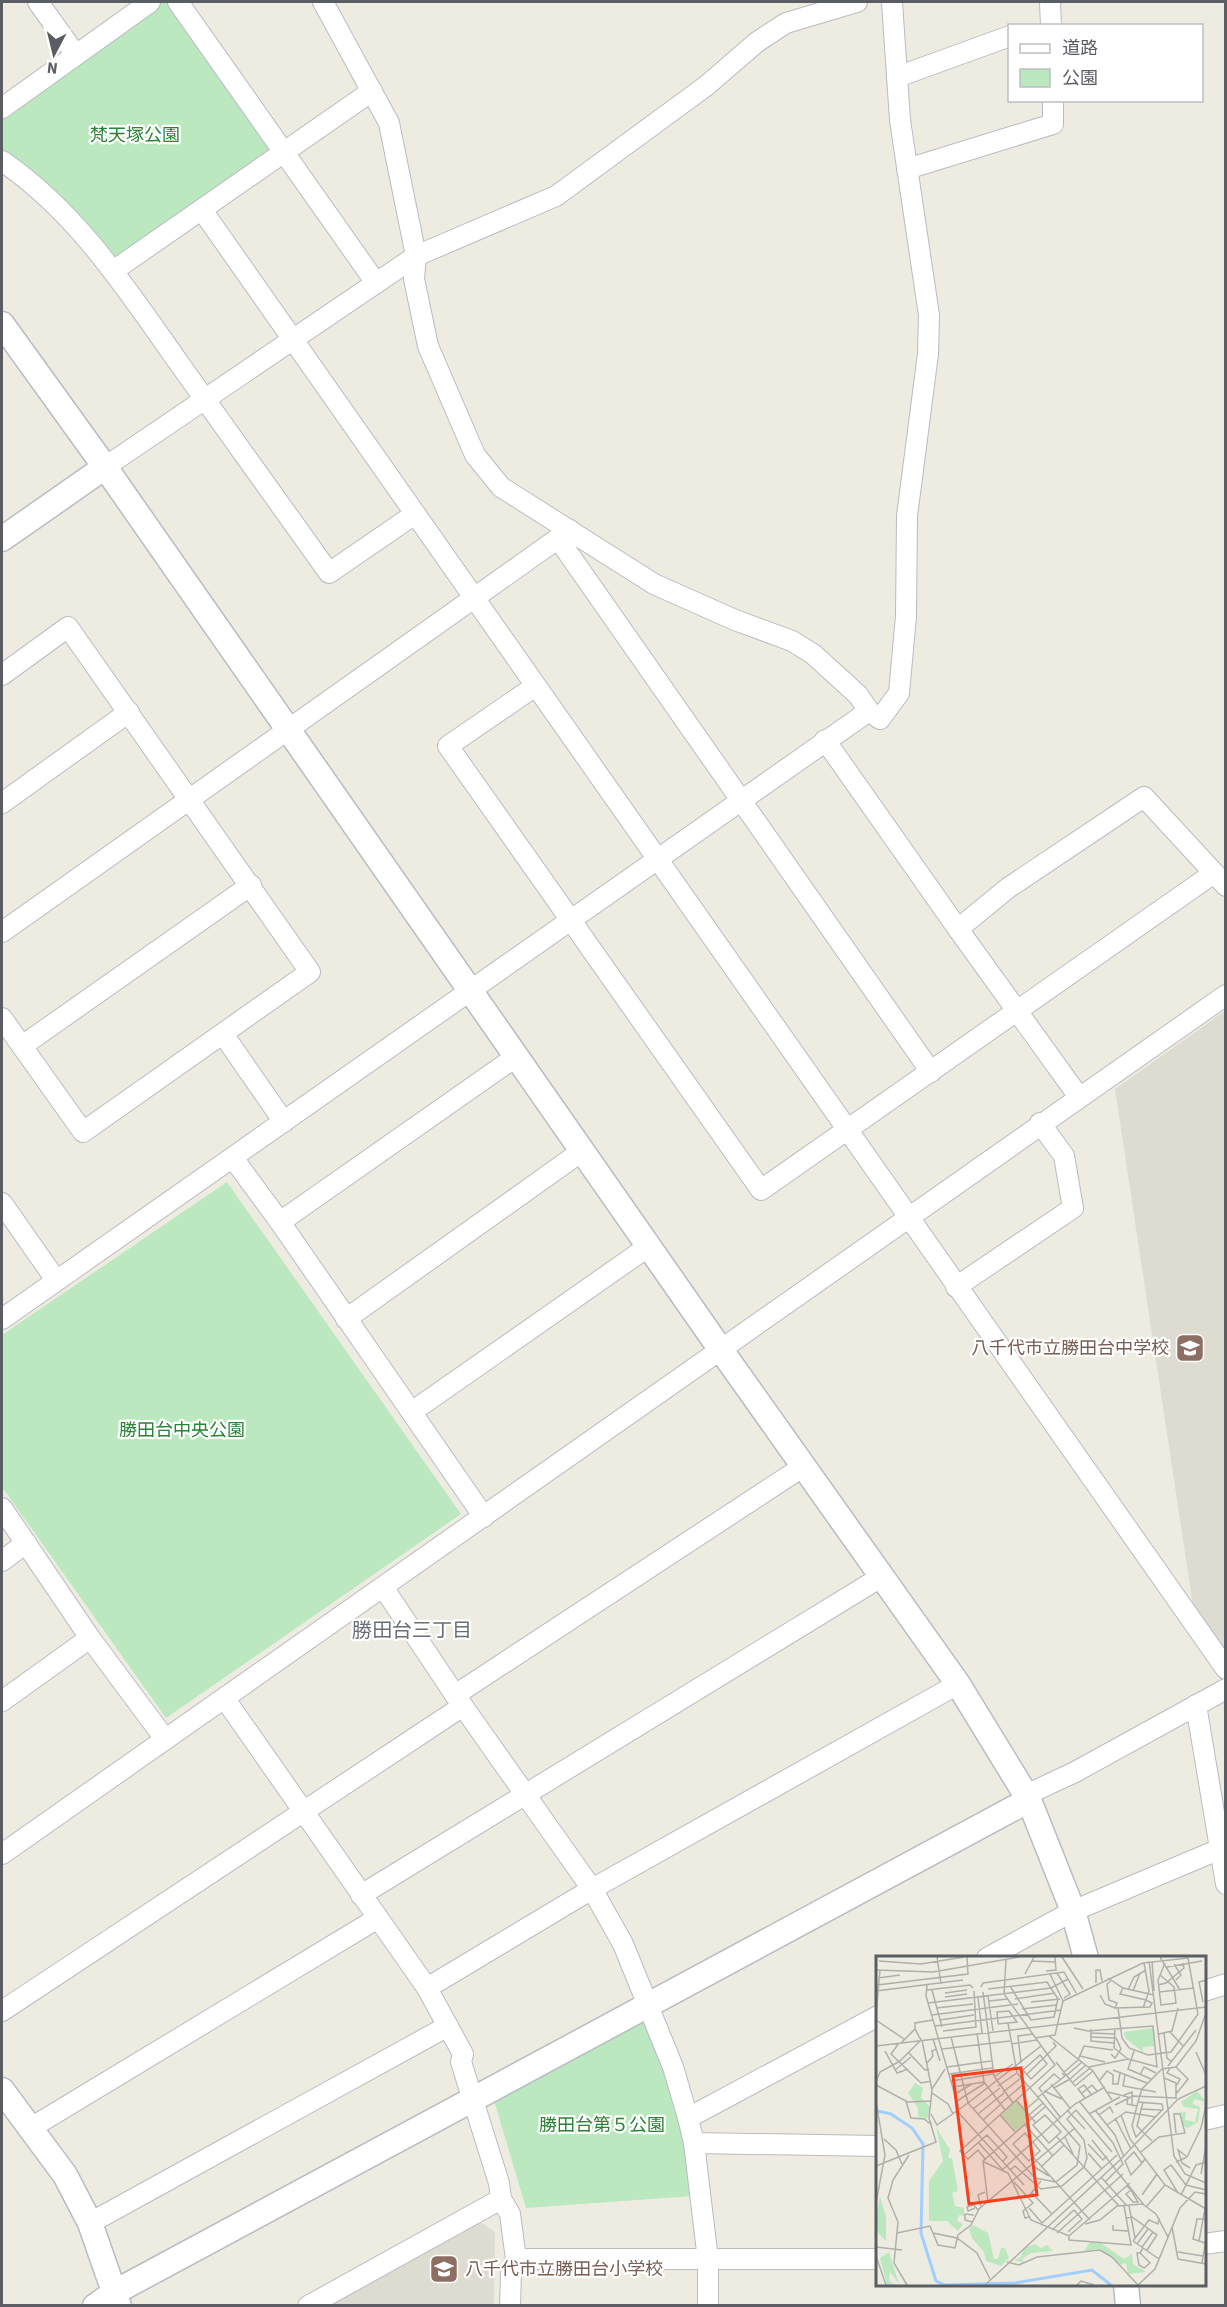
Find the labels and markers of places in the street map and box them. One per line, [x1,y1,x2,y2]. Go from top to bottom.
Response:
school or university icon: 八千代市立勝田台中学校 [1174,1332,1206,1364]
place label: 八千代市立勝田台中学校 [971,1336,1169,1361]
school or university icon: 八千代市立勝田台小学校 [428,2253,460,2285]
place label: 八千代市立勝田台小学校 [465,2257,663,2282]

